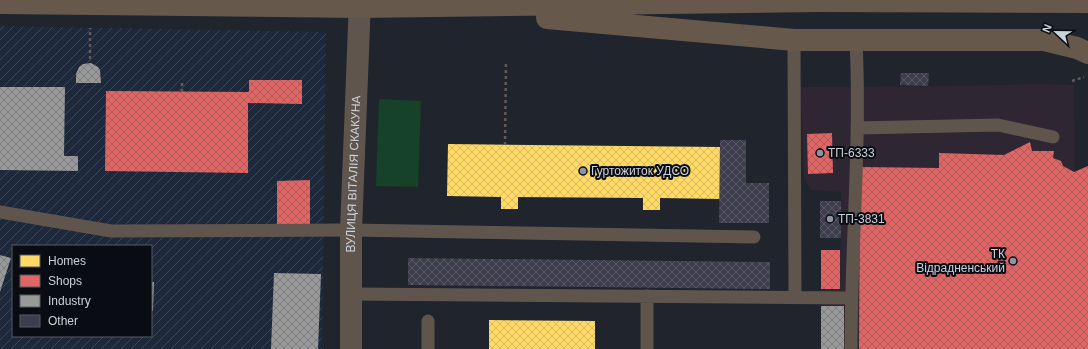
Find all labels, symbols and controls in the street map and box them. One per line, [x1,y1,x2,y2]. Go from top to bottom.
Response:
north arrow [1036,12,1076,52]
text: N [1040,22,1054,34]
street label: ВУЛИЦЯ ВІТАЛІЯ СКАКУНА [344,95,363,253]
place label: ТП-6333 [828,146,875,160]
marker: ТП-6333 [815,148,825,158]
place label: Гуртожиток УДСО [591,164,689,178]
marker: Гуртожиток УДСО [578,166,588,176]
place label: ТП-3831 [838,212,885,226]
marker: ТП-3831 [825,214,835,224]
legend [12,245,152,337]
place label: ТК Відрадненський [916,247,1005,275]
text: Homes [48,254,86,268]
marker: ТК Відрадненський [1008,256,1018,266]
text: Shops [48,274,82,288]
text: Industry [48,294,91,308]
text: Other [48,314,78,328]

